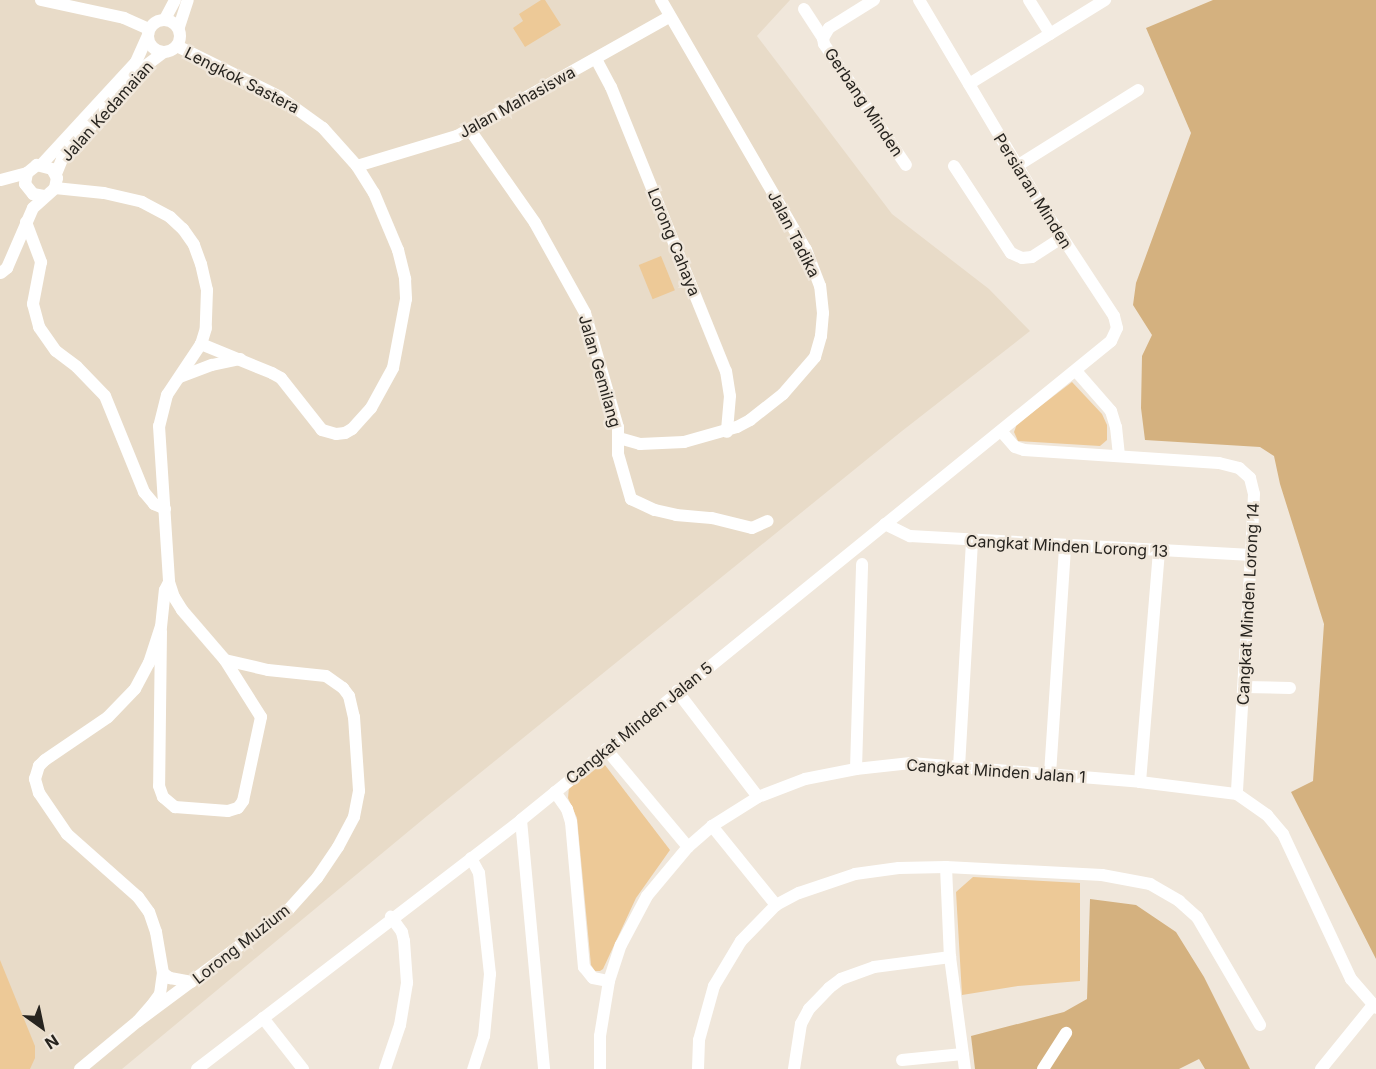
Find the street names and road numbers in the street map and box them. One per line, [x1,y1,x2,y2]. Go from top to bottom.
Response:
street label: Lengkok Sastera [181,43,303,117]
street label: Gerbang Minden [821,44,907,160]
street label: Jalan Kedamaian [57,57,157,165]
street label: Jalan Mahasiswa [456,62,578,142]
street label: Persiaran Minden [990,130,1076,252]
street label: Lorong Cahaya [644,185,704,299]
street label: Jalan Tadika [764,188,824,280]
street label: Jalan Gemilang [575,312,625,430]
street label: Cangkat Minden Lorong 14 [1233,502,1263,706]
street label: Cangkat Minden Lorong 13 [965,531,1169,561]
street label: Cangkat Minden Jalan 5 [562,658,716,788]
street label: Cangkat Minden Jalan 1 [906,755,1086,787]
street label: Lorong Muzium [189,900,293,988]

